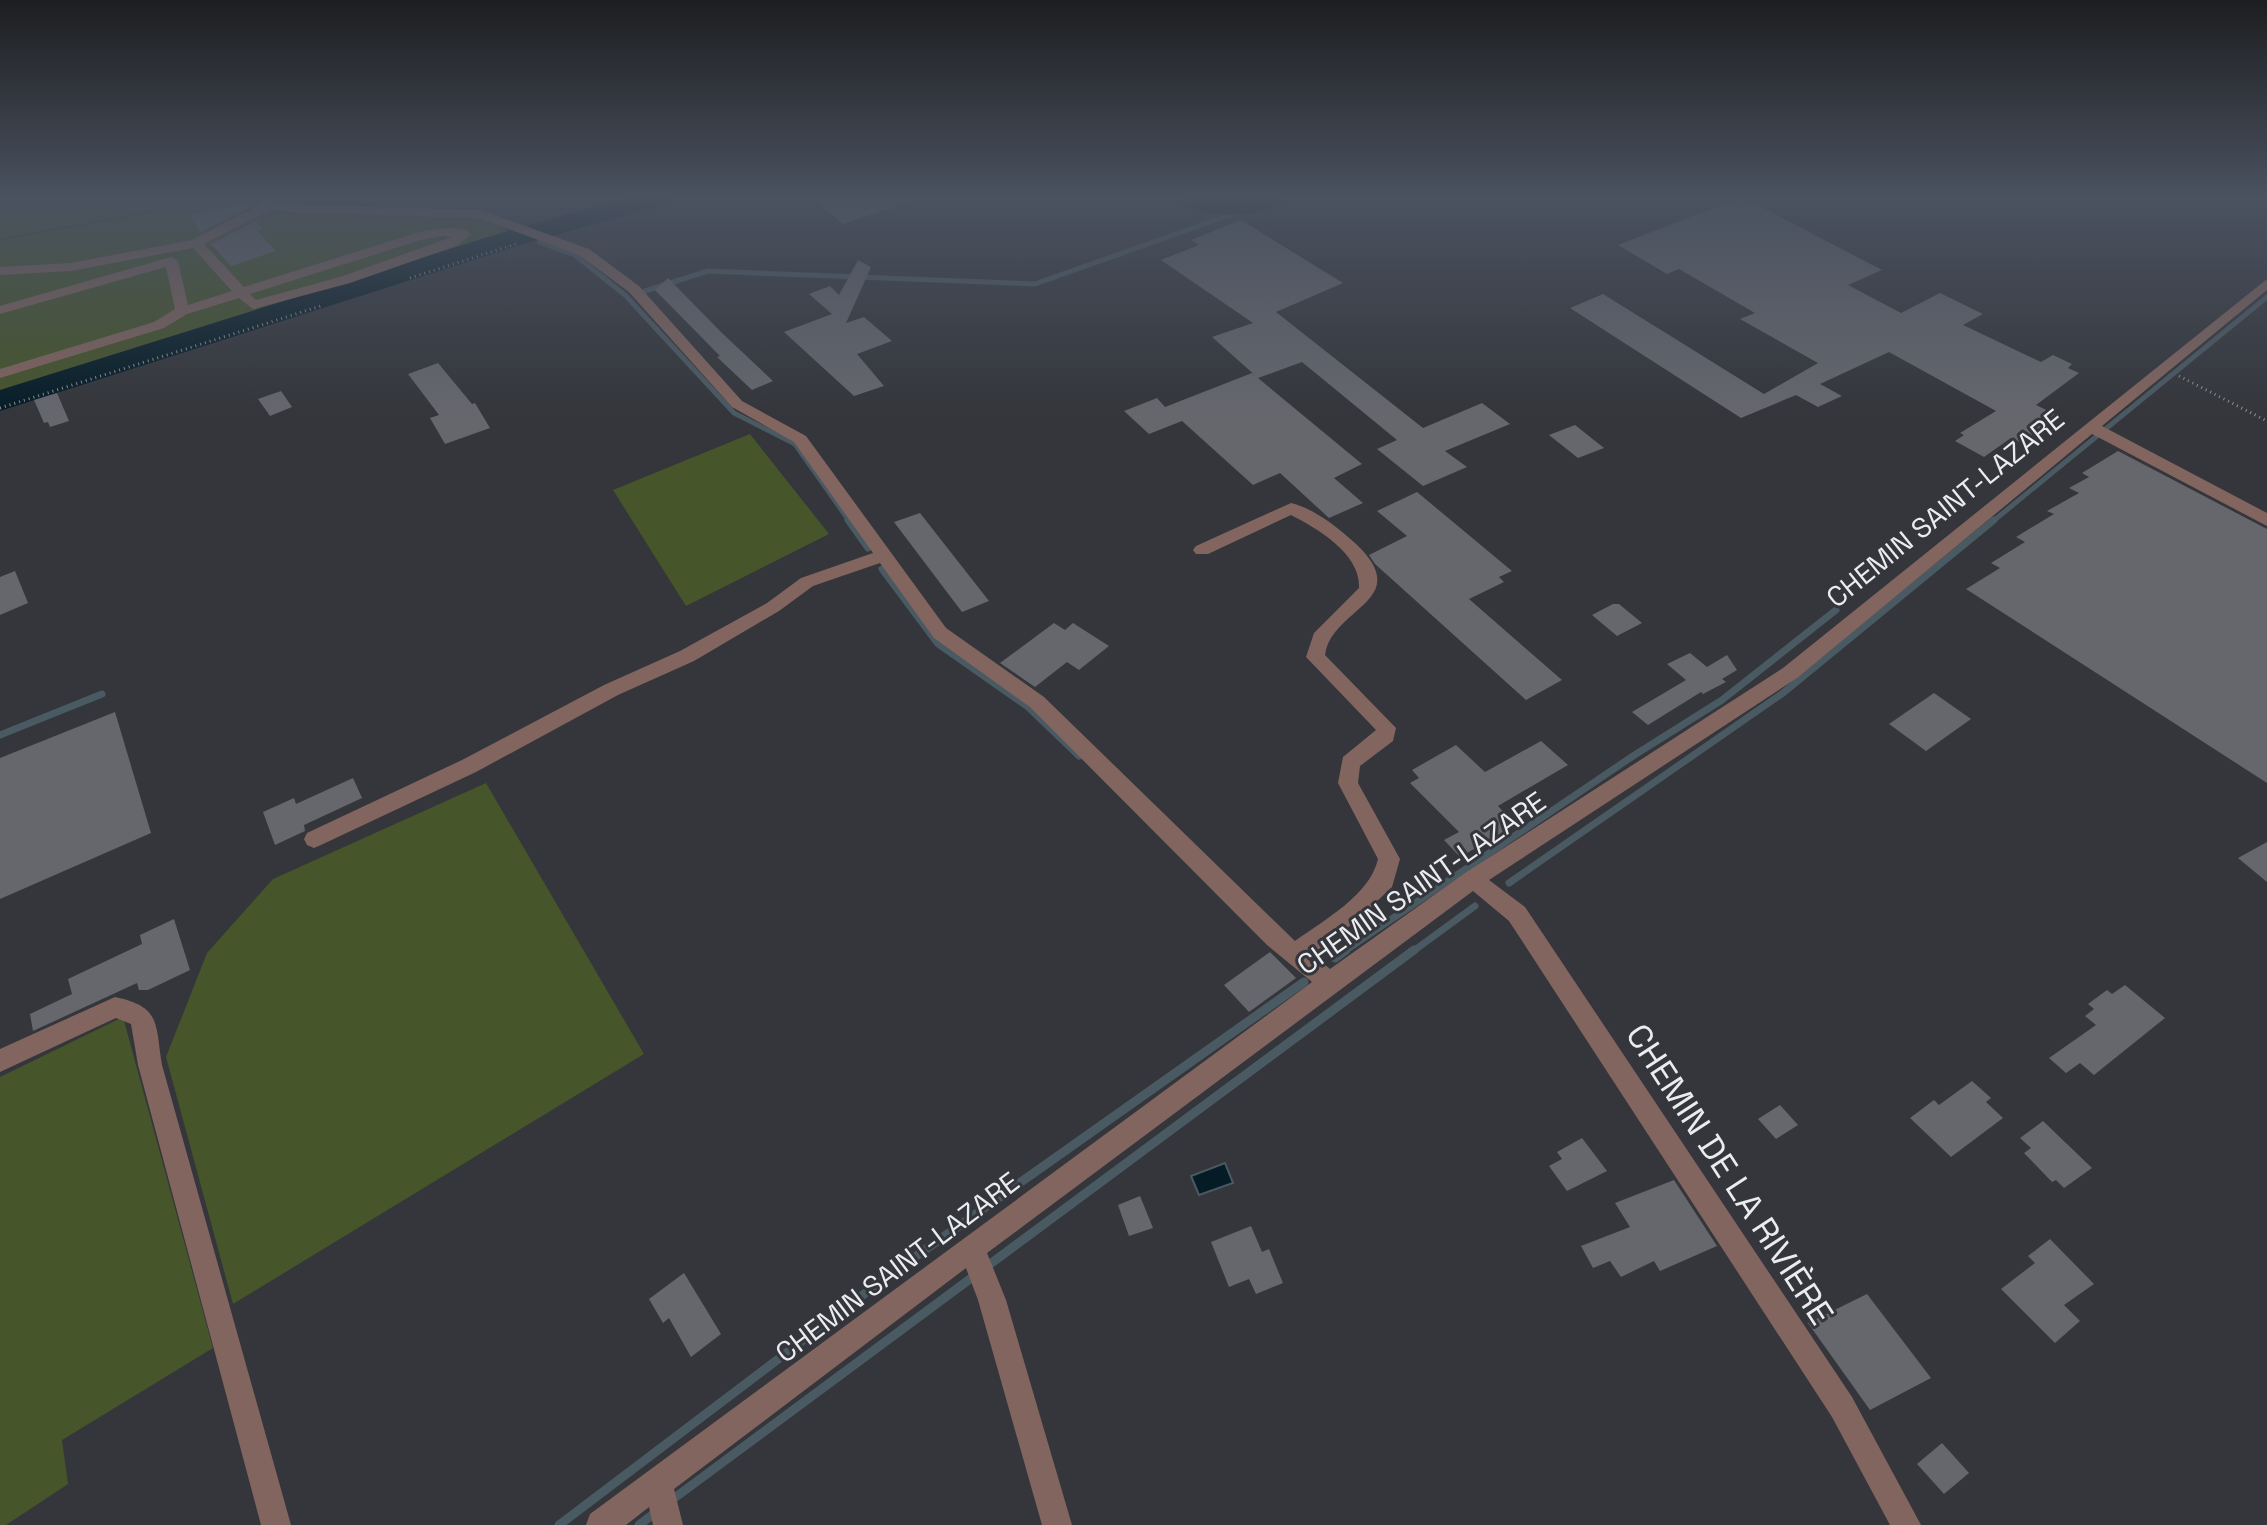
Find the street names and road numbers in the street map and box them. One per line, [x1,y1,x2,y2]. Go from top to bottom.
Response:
street label: CHEMIN SAINT-LAZARE [1819,401,2071,615]
street label: CHEMIN SAINT-LAZARE [1289,783,1553,983]
street label: CHEMIN DE LA RIVIÈRE [1616,1016,1843,1333]
street label: CHEMIN SAINT-LAZARE [768,1164,1026,1370]

